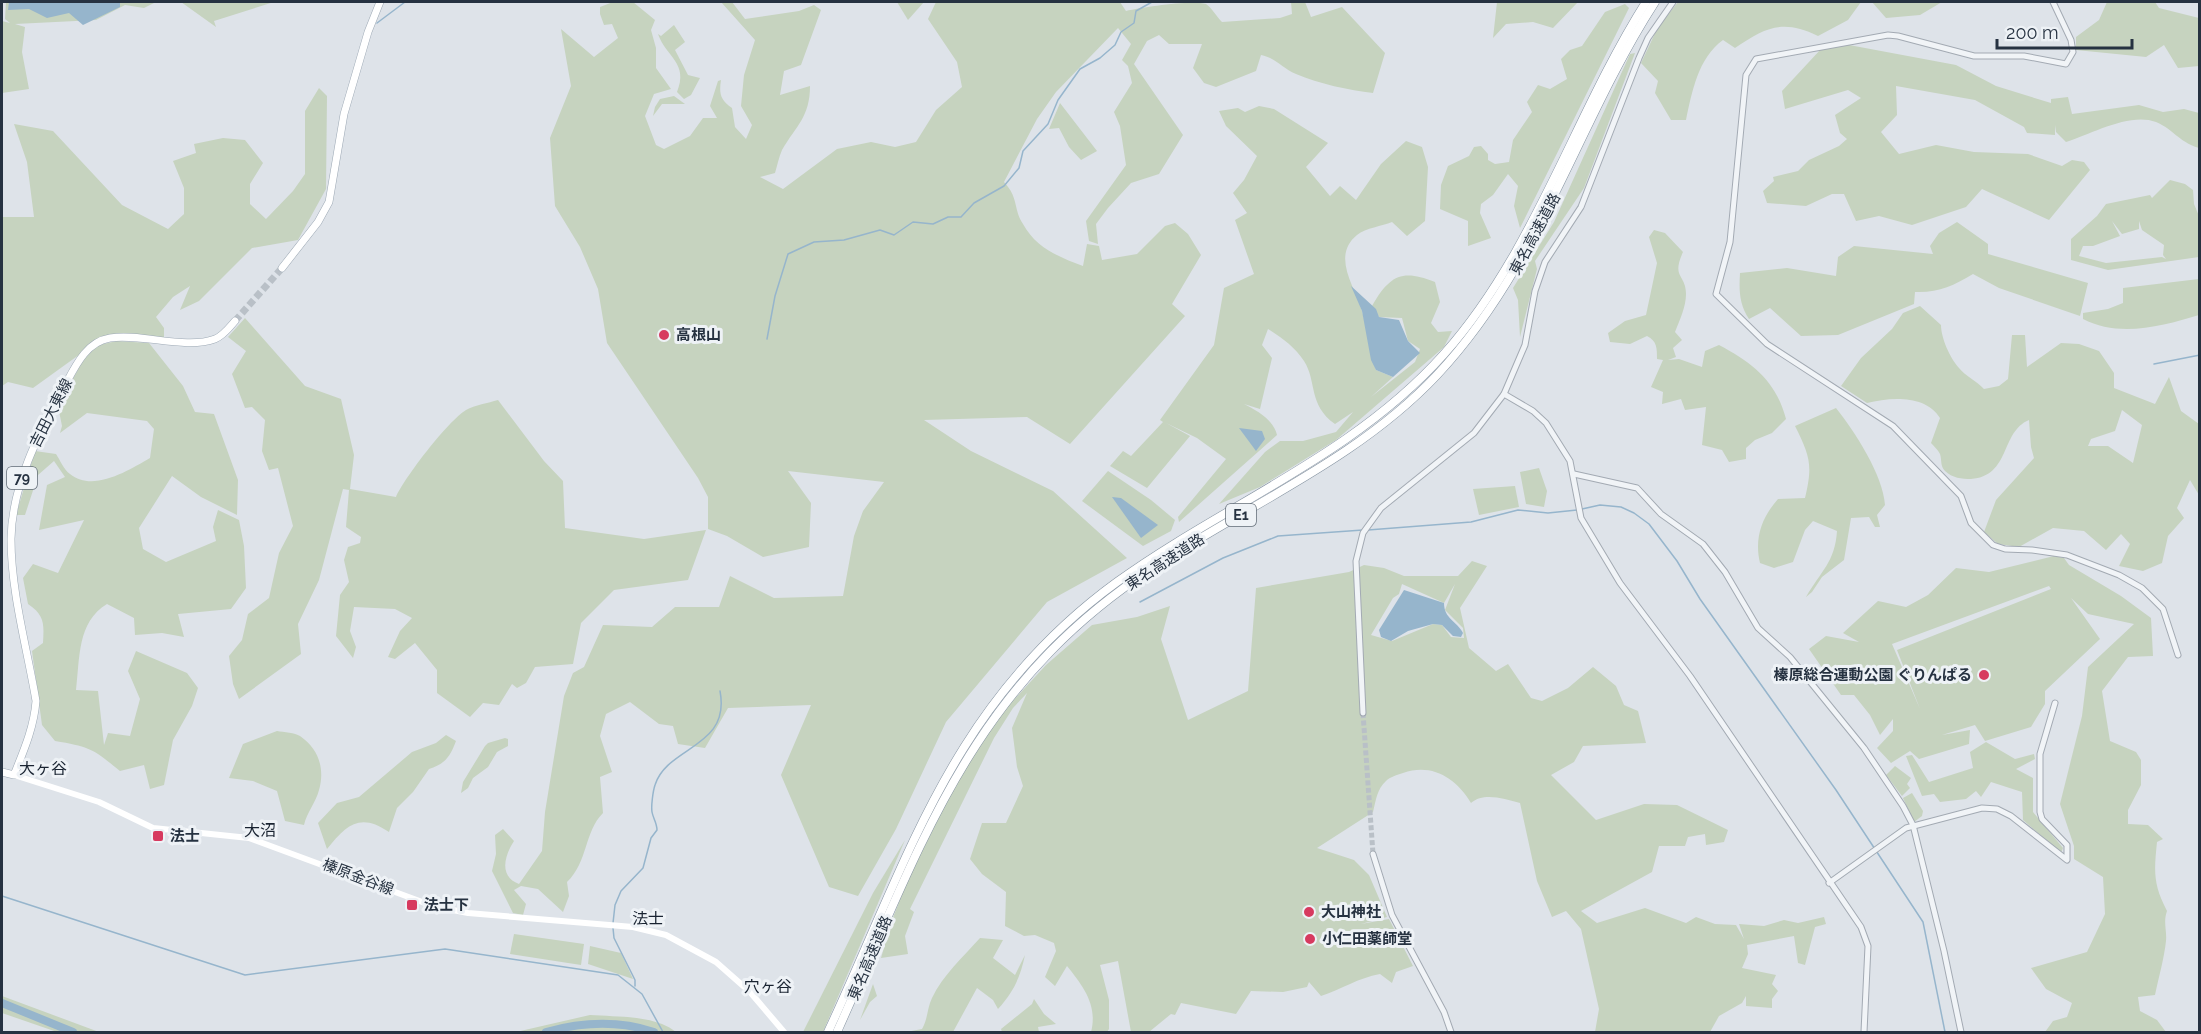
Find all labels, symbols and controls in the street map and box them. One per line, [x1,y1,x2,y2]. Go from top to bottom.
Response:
scale bar [1997,12,2132,50]
text: 200 m [2006,22,2059,43]
street label: 東名高速道路 [1506,190,1564,278]
place label: 高根山 [676,326,721,344]
marker: 高根山 [657,328,671,342]
street label: 吉田大東線 [26,375,76,451]
road number: 79 [7,467,37,489]
road number: E1 [1226,504,1256,526]
street label: 東名高速道路 [1122,530,1208,594]
place label: 榛原総合運動公園 ぐりんぱる [1773,666,1972,684]
marker: 榛原総合運動公園 ぐりんぱる [1977,668,1991,682]
district label: 大ヶ谷 [19,759,67,778]
district label: 大沼 [244,821,276,840]
place label: 法士 [170,827,200,845]
marker: 法士 [151,829,165,843]
street label: 榛原金谷線 [320,855,396,899]
place label: 法士下 [424,896,469,914]
marker: 法士下 [405,898,419,912]
place label: 大山神社 [1321,903,1381,921]
marker: 大山神社 [1302,905,1316,919]
district label: 法士 [632,909,664,928]
street label: 東名高速道路 [844,913,896,1003]
place label: 小仁田薬師堂 [1322,930,1412,948]
marker: 小仁田薬師堂 [1303,932,1317,946]
district label: 穴ヶ谷 [744,977,792,996]

